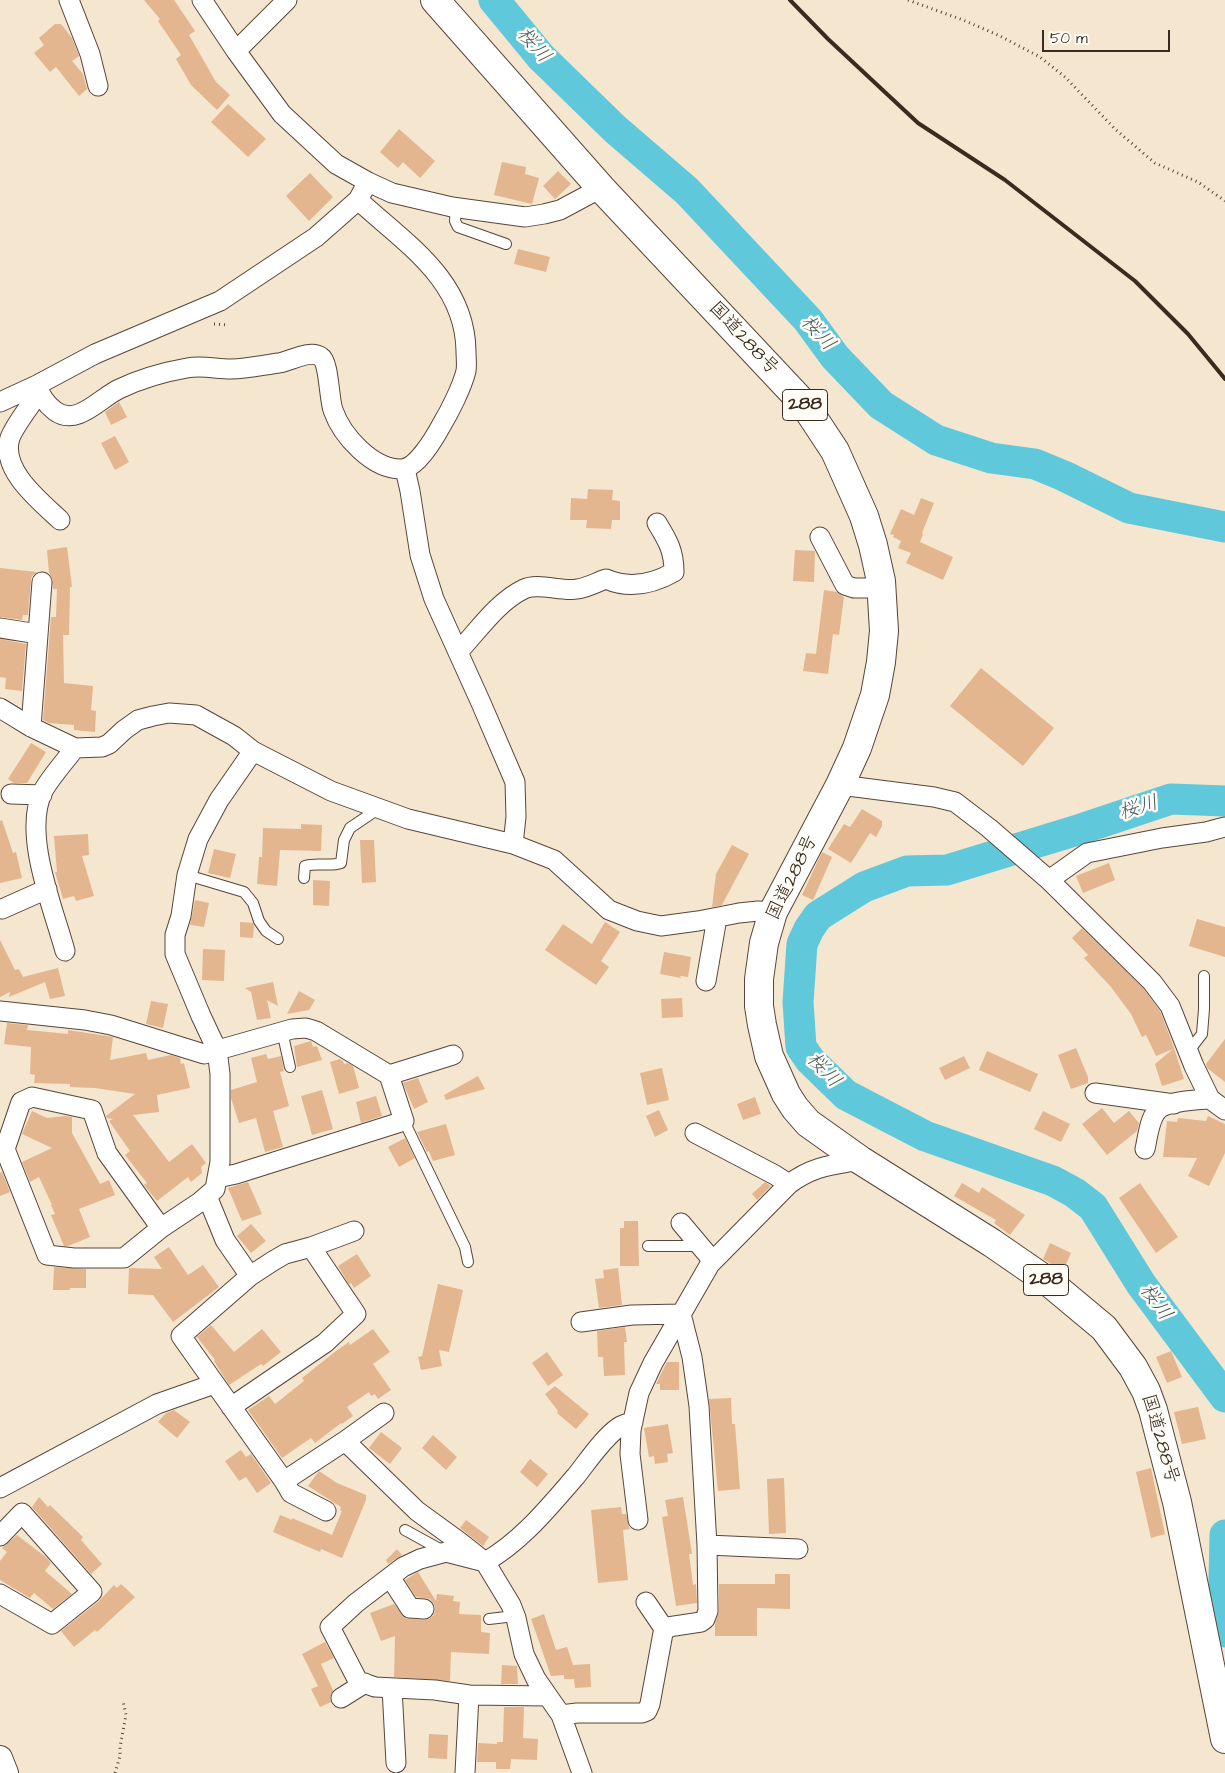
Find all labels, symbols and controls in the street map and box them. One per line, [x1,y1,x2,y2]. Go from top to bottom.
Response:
scale bar [1045,20,1172,52]
water label: 桜川 [511,23,555,69]
text: 50 m [1050,28,1088,49]
street label: 国道288号 [703,297,783,381]
water label: 桜川 [795,311,839,357]
road number: 288 [782,390,828,420]
water label: 桜川 [1116,792,1162,826]
street label: 国道288号 [762,831,824,925]
water label: 桜川 [801,1048,845,1094]
road number: 288 [1024,1264,1068,1296]
water label: 桜川 [1134,1280,1176,1326]
street label: 国道288号 [1135,1391,1183,1487]

